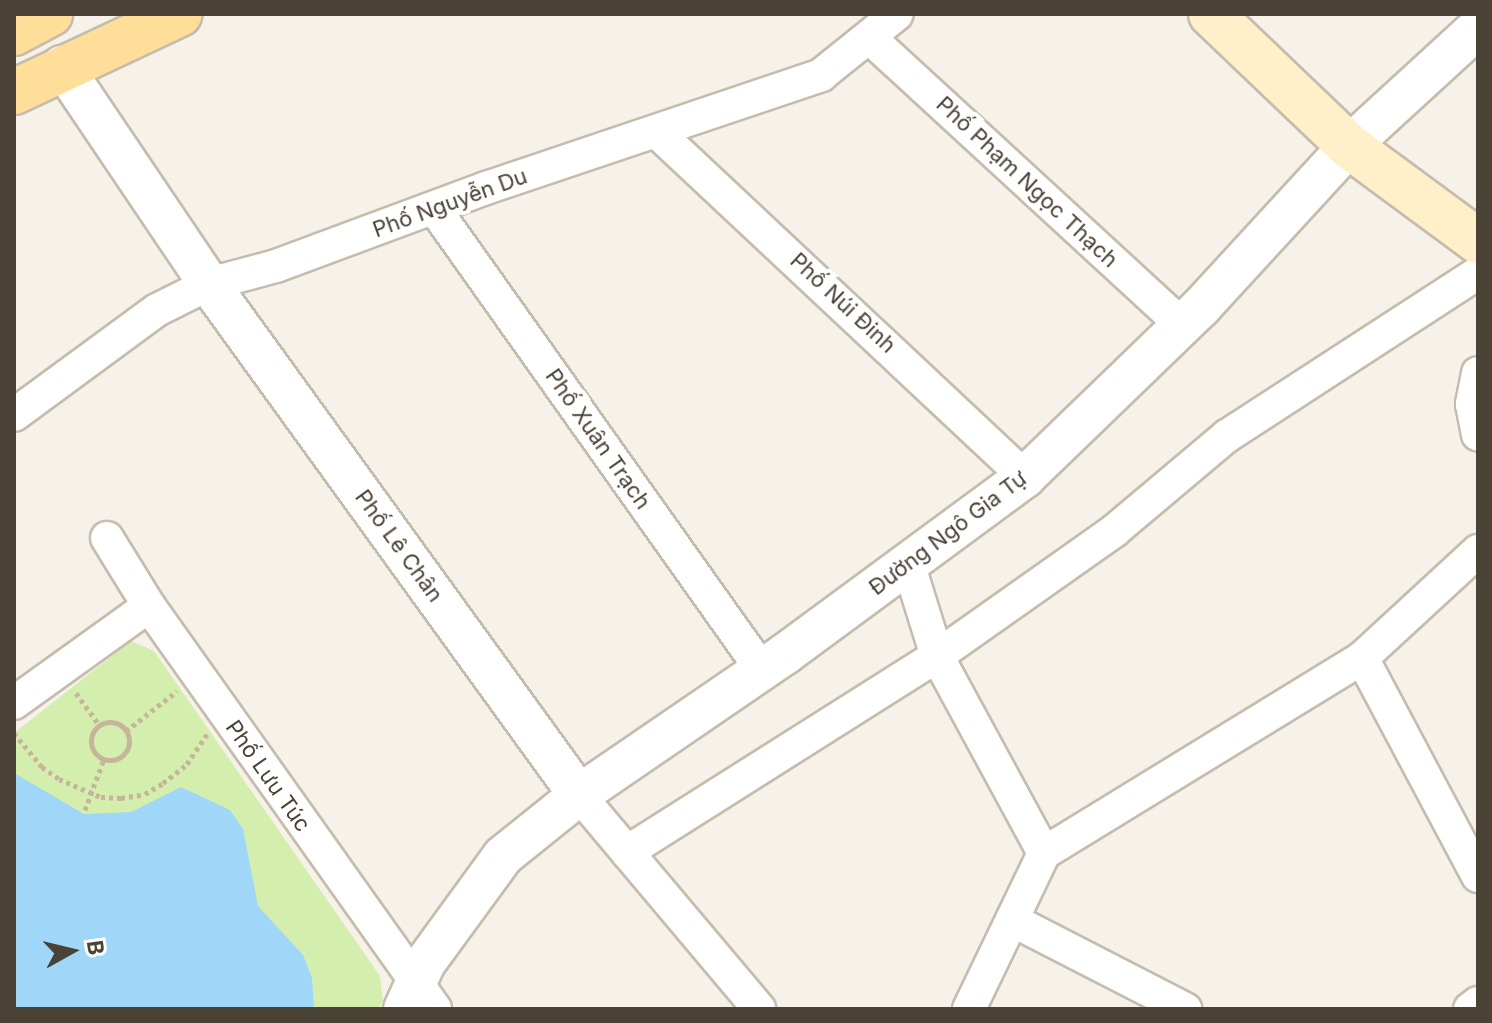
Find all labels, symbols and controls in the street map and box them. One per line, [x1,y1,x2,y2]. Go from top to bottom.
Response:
street label: Phố Phạm Ngọc Thạch [931,91,1123,273]
street label: Phố Nguyễn Du [369,163,531,243]
street label: Phố Núi Đinh [785,247,901,359]
street label: Phố Xuân Trạch [540,364,656,514]
street label: Đường Ngô Gia Tự [864,465,1032,601]
street label: Phố Lê Chân [349,485,449,607]
street label: Phố Lưu Túc [220,715,316,837]
north arrow [32,911,112,991]
text: B [82,939,110,957]

